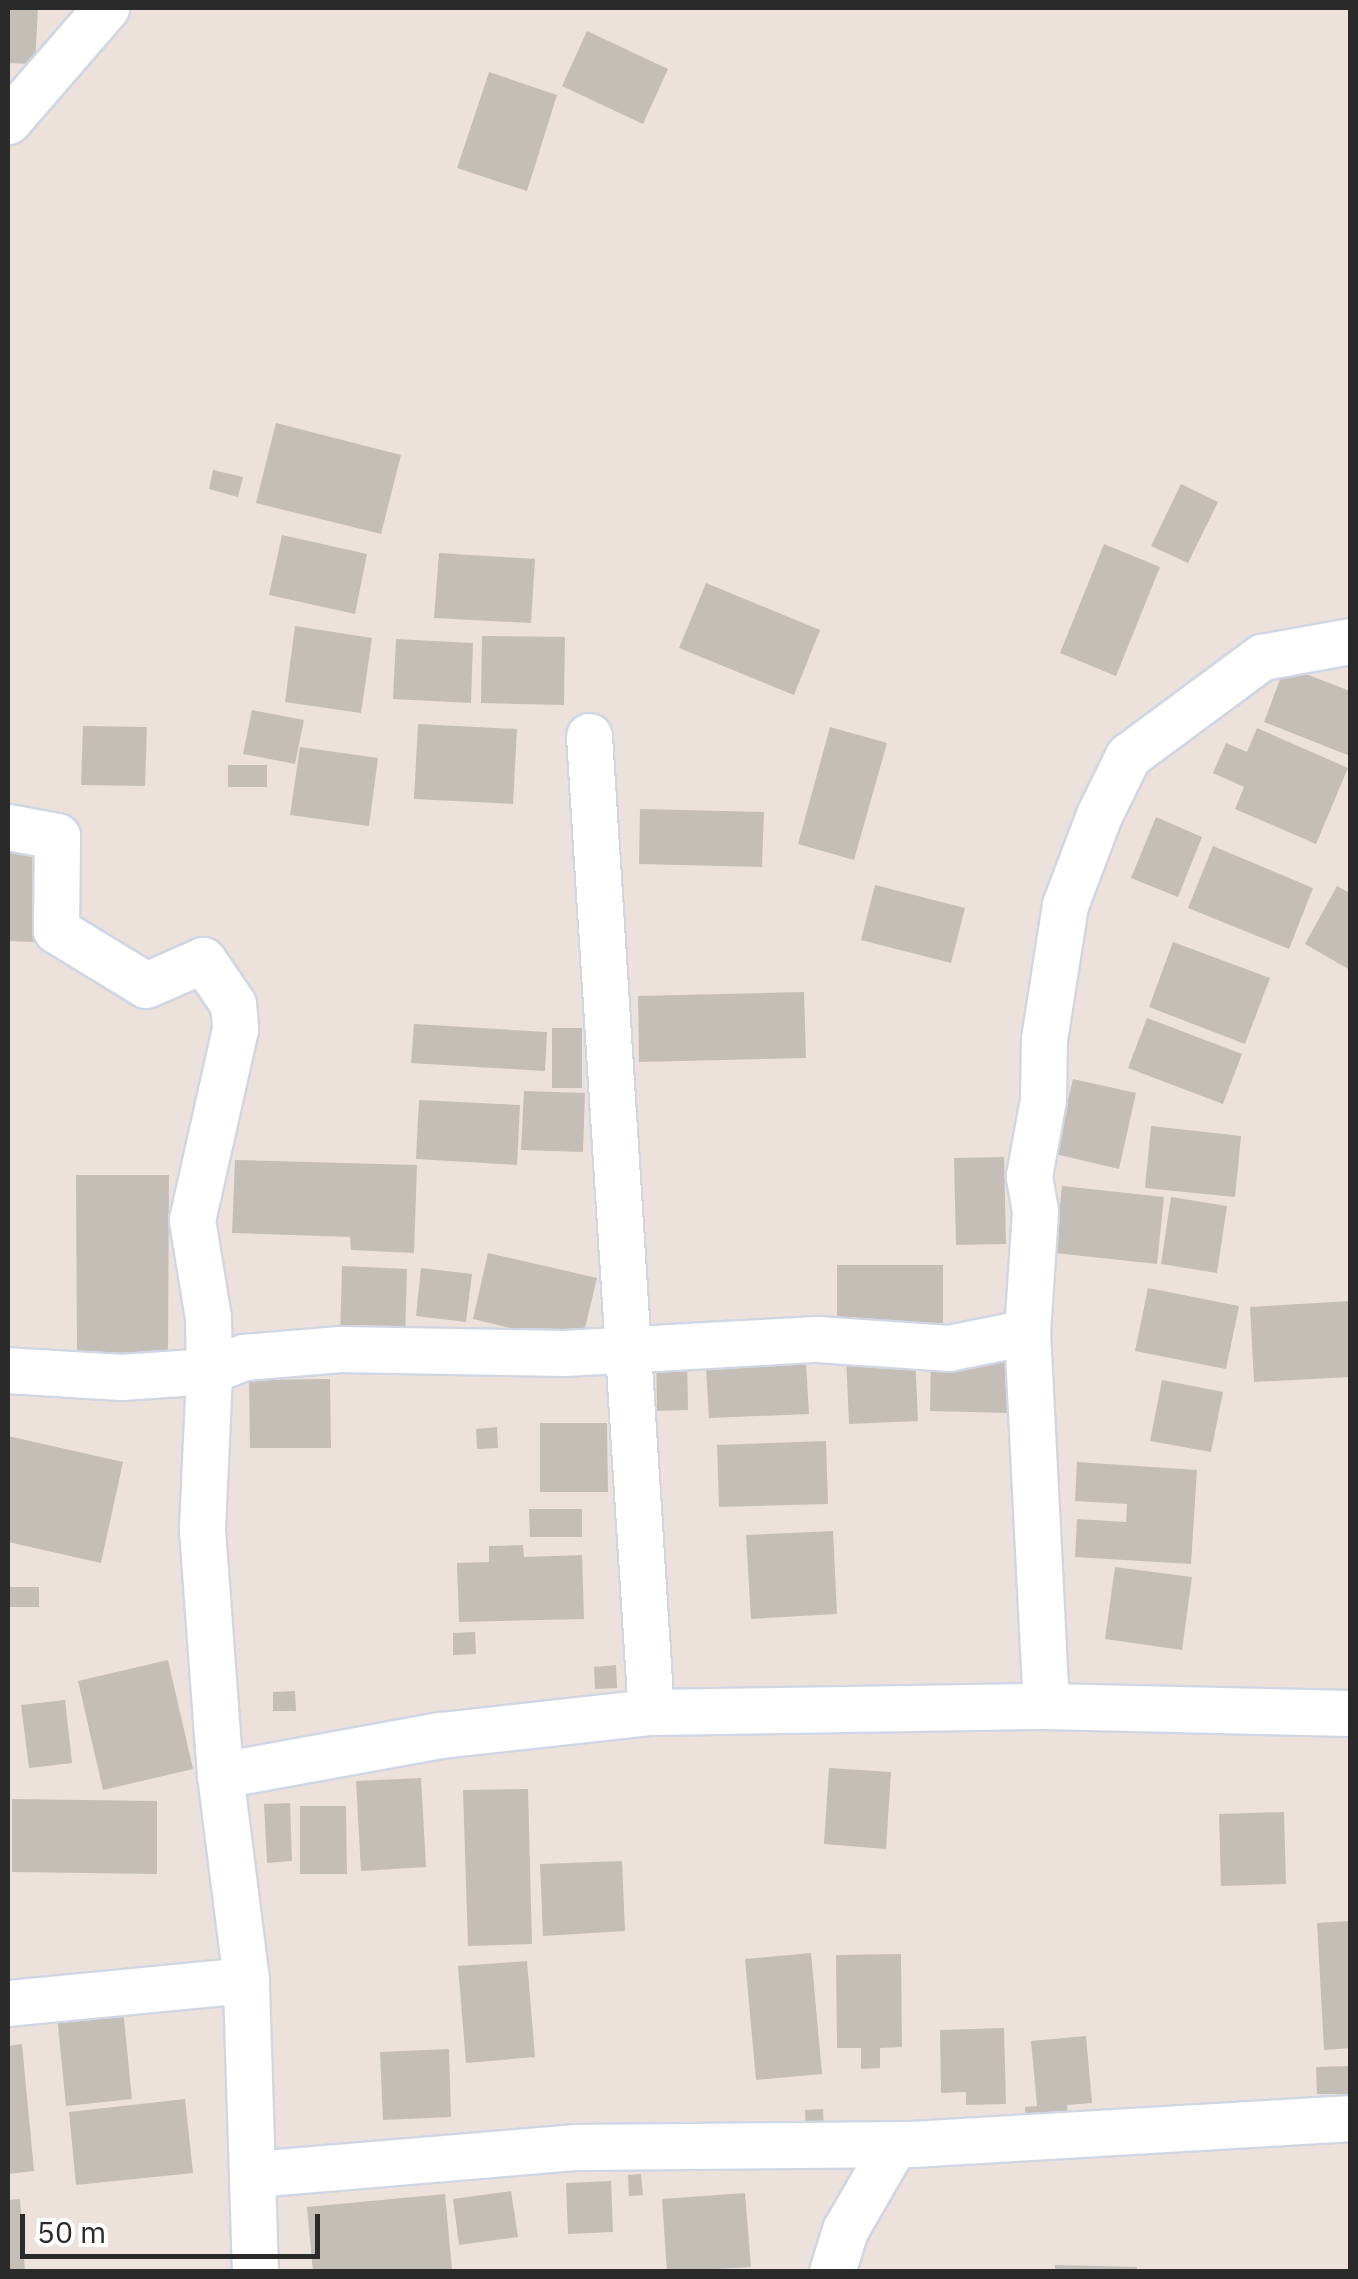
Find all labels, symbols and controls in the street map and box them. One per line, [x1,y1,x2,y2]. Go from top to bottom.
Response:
scale bar [25,2194,325,2256]
text: 50 m [37,2212,106,2251]

